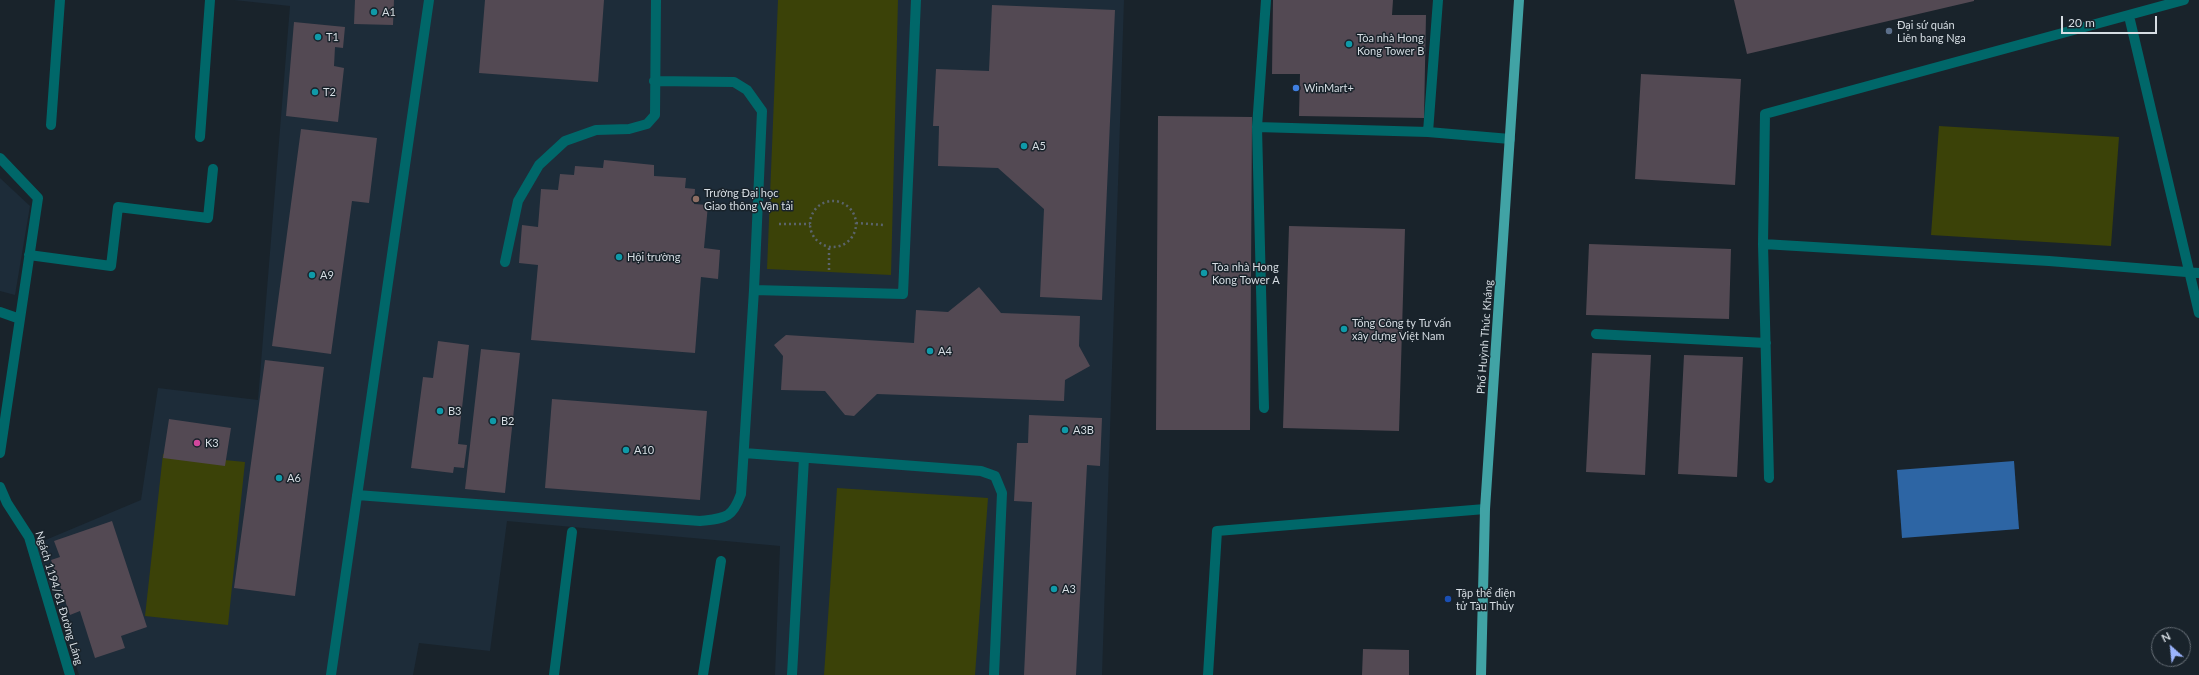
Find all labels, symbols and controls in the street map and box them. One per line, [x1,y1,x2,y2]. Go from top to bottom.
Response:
place label: A1 [382,5,396,19]
marker: A1 [369,7,379,17]
scale bar [2063,8,2159,34]
text: 20 m [2068,15,2095,30]
place label: Đại sứ quán Liên bang Nga [1897,18,1966,44]
marker: Đại sứ quán Liên bang Nga [1884,26,1894,36]
place label: T1 [326,30,339,44]
place label: Tòa nhà Hong Kong Tower B [1357,31,1424,57]
marker: T1 [313,32,323,42]
marker: Tòa nhà Hong Kong Tower B [1344,39,1354,49]
place label: WinMart+ [1304,81,1354,95]
marker: WinMart+ [1291,83,1301,93]
place label: T2 [323,85,336,99]
marker: T2 [310,87,320,97]
place label: A5 [1032,139,1046,153]
marker: A5 [1019,141,1029,151]
place label: Trường Đại học Giao thông Vận tải [704,186,793,212]
marker: Trường Đại học Giao thông Vận tải [691,194,701,204]
place label: Hội trường [627,250,680,264]
marker: Hội trường [614,252,624,262]
place label: Tòa nhà Hong Kong Tower A [1212,260,1280,286]
place label: A9 [320,268,334,282]
marker: Tòa nhà Hong Kong Tower A [1199,268,1209,278]
marker: A9 [307,270,317,280]
street label: Phố Huỳnh Thúc Kháng [1474,279,1496,395]
place label: Tổng Công ty Tư vấn xây dựng Việt Nam [1352,316,1451,342]
marker: Tổng Công ty Tư vấn xây dựng Việt Nam [1339,324,1349,334]
place label: A4 [938,344,952,358]
marker: A4 [925,346,935,356]
place label: B3 [448,404,461,418]
marker: B3 [435,406,445,416]
place label: B2 [501,414,514,428]
marker: B2 [488,416,498,426]
place label: A3B [1073,423,1094,437]
marker: A3B [1060,425,1070,435]
place label: K3 [205,436,219,450]
marker: K3 [192,438,202,448]
place label: A10 [634,443,654,457]
marker: A10 [621,445,631,455]
place label: A6 [287,471,301,485]
marker: A6 [274,473,284,483]
street label: Ngách 1194/61 Đường Láng [32,529,86,667]
place label: A3 [1062,582,1076,596]
marker: A3 [1049,584,1059,594]
place label: Tập thể điện tử Tàu Thủy [1456,586,1515,612]
marker: Tập thể điện tử Tàu Thủy [1443,594,1453,604]
north arrow [2151,627,2191,667]
text: N [2159,629,2173,644]

